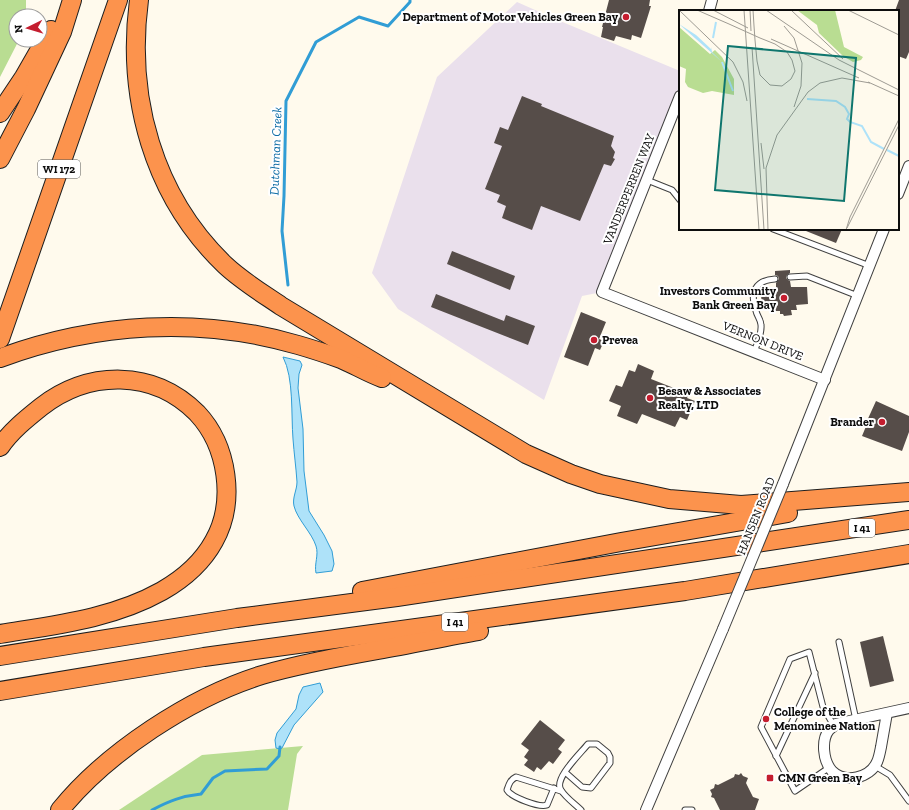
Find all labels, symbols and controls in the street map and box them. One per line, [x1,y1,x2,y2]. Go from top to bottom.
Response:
north arrow [8,8,48,48]
place label: Department of Motor Vehicles Green Bay [402,10,619,24]
inset map [679,10,899,230]
marker: Department of Motor Vehicles Green Bay [621,12,631,22]
text: N [12,23,25,34]
water label: Dutchman Creek [266,106,285,196]
street label: VANDERPERREN WAY [600,131,658,247]
road number: WI 172 [38,160,80,178]
place label: Investors Community Bank Green Bay [660,284,777,312]
marker: Investors Community Bank Green Bay [779,293,789,303]
street label: VERNON DRIVE [720,318,805,364]
place label: Prevea [602,333,638,347]
marker: Prevea [589,335,599,345]
place label: Besaw & Associates Realty, LTD [658,384,761,412]
marker: Besaw & Associates Realty, LTD [645,393,655,403]
place label: Brander [830,415,875,429]
marker: Brander [877,417,887,427]
street label: HANSEN ROAD [734,475,778,557]
road number: I 41 [849,519,875,537]
road number: I 41 [442,613,468,631]
place label: College of the Menominee Nation [774,705,875,733]
marker: College of the Menominee Nation [761,714,771,724]
place label: CMN Green Bay [778,771,863,785]
marker: CMN Green Bay [765,773,775,783]

